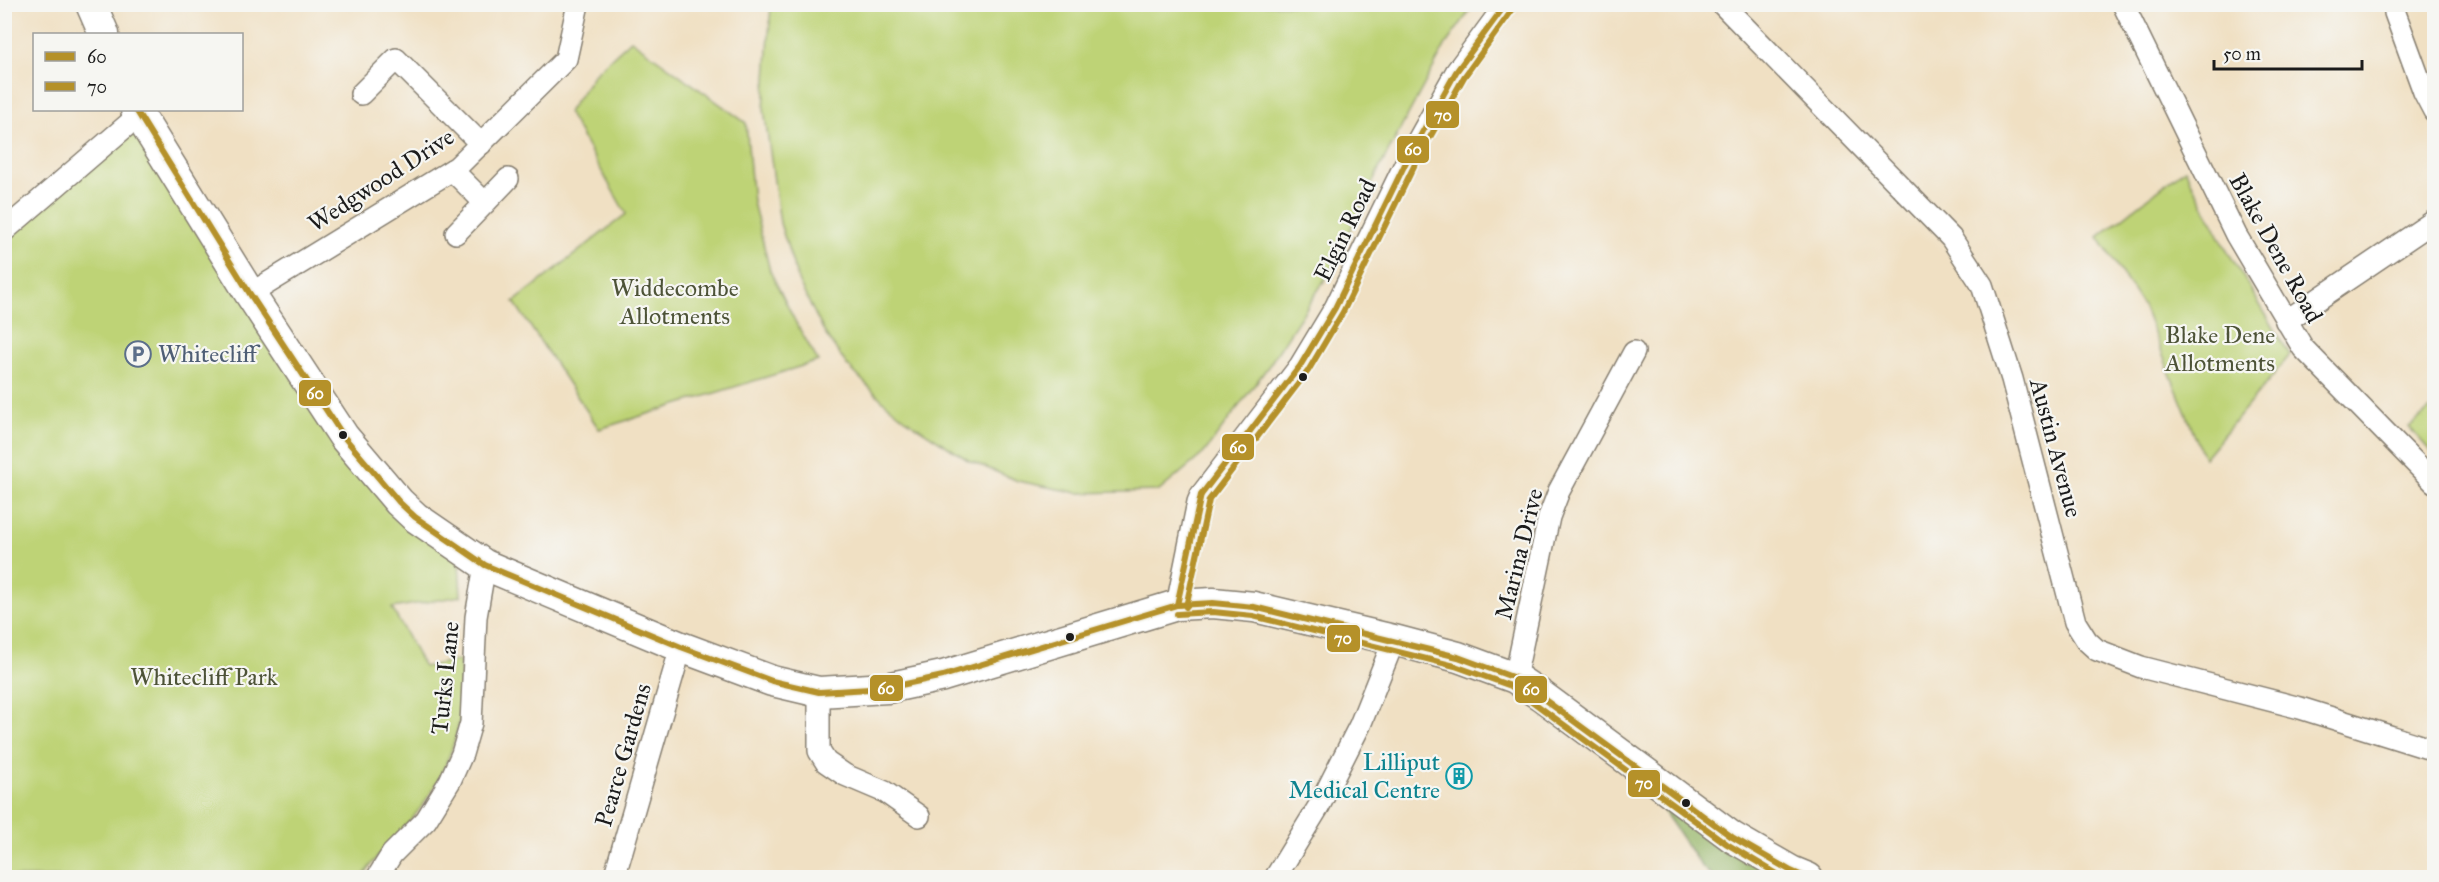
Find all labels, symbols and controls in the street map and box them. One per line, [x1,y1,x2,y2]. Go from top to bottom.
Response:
legend [33,33,243,111]
scale bar [2214,33,2362,71]
text: 50 m [2223,43,2261,65]
text: 60 [87,46,107,68]
text: 70 [87,76,107,98]
line badge: 70 [1425,100,1460,129]
text: 70 [1434,106,1452,125]
street label: Wedgwood Drive [302,122,460,238]
line badge: 60 [1396,135,1430,164]
text: 60 [1404,140,1422,159]
street label: Blake Dene Road [2222,168,2330,328]
street label: Elgin Road [1307,174,1383,286]
park label: Widdecombe Allotments [611,273,739,331]
park label: Blake Dene Allotments [2164,320,2275,378]
parking icon: Whitecliff [123,339,153,369]
place label: Whitecliff [158,339,260,369]
unlabelled marker [1297,371,1309,383]
street label: Austin Avenue [2023,374,2089,521]
line badge: 60 [298,379,332,407]
text: 60 [306,384,324,403]
unlabelled marker [337,429,349,441]
line badge: 60 [1221,433,1255,461]
text: 60 [1229,438,1247,457]
street label: Marina Drive [1488,485,1550,623]
street label: Turks Lane [424,620,466,736]
line badge: 70 [1326,624,1361,653]
text: 70 [1334,629,1352,648]
unlabelled marker [1064,631,1076,643]
park label: Whitecliff Park [130,662,279,692]
line badge: 60 [869,674,904,702]
line badge: 60 [1514,675,1548,704]
text: 60 [877,679,895,698]
street label: Pearce Gardens [588,680,658,830]
text: 60 [1522,680,1540,699]
place label: Lilliput Medical Centre [1288,747,1441,805]
building icon: Lilliput Medical Centre [1444,761,1474,791]
line badge: 70 [1627,769,1661,798]
text: 70 [1635,774,1653,793]
unlabelled marker [1680,797,1692,809]

